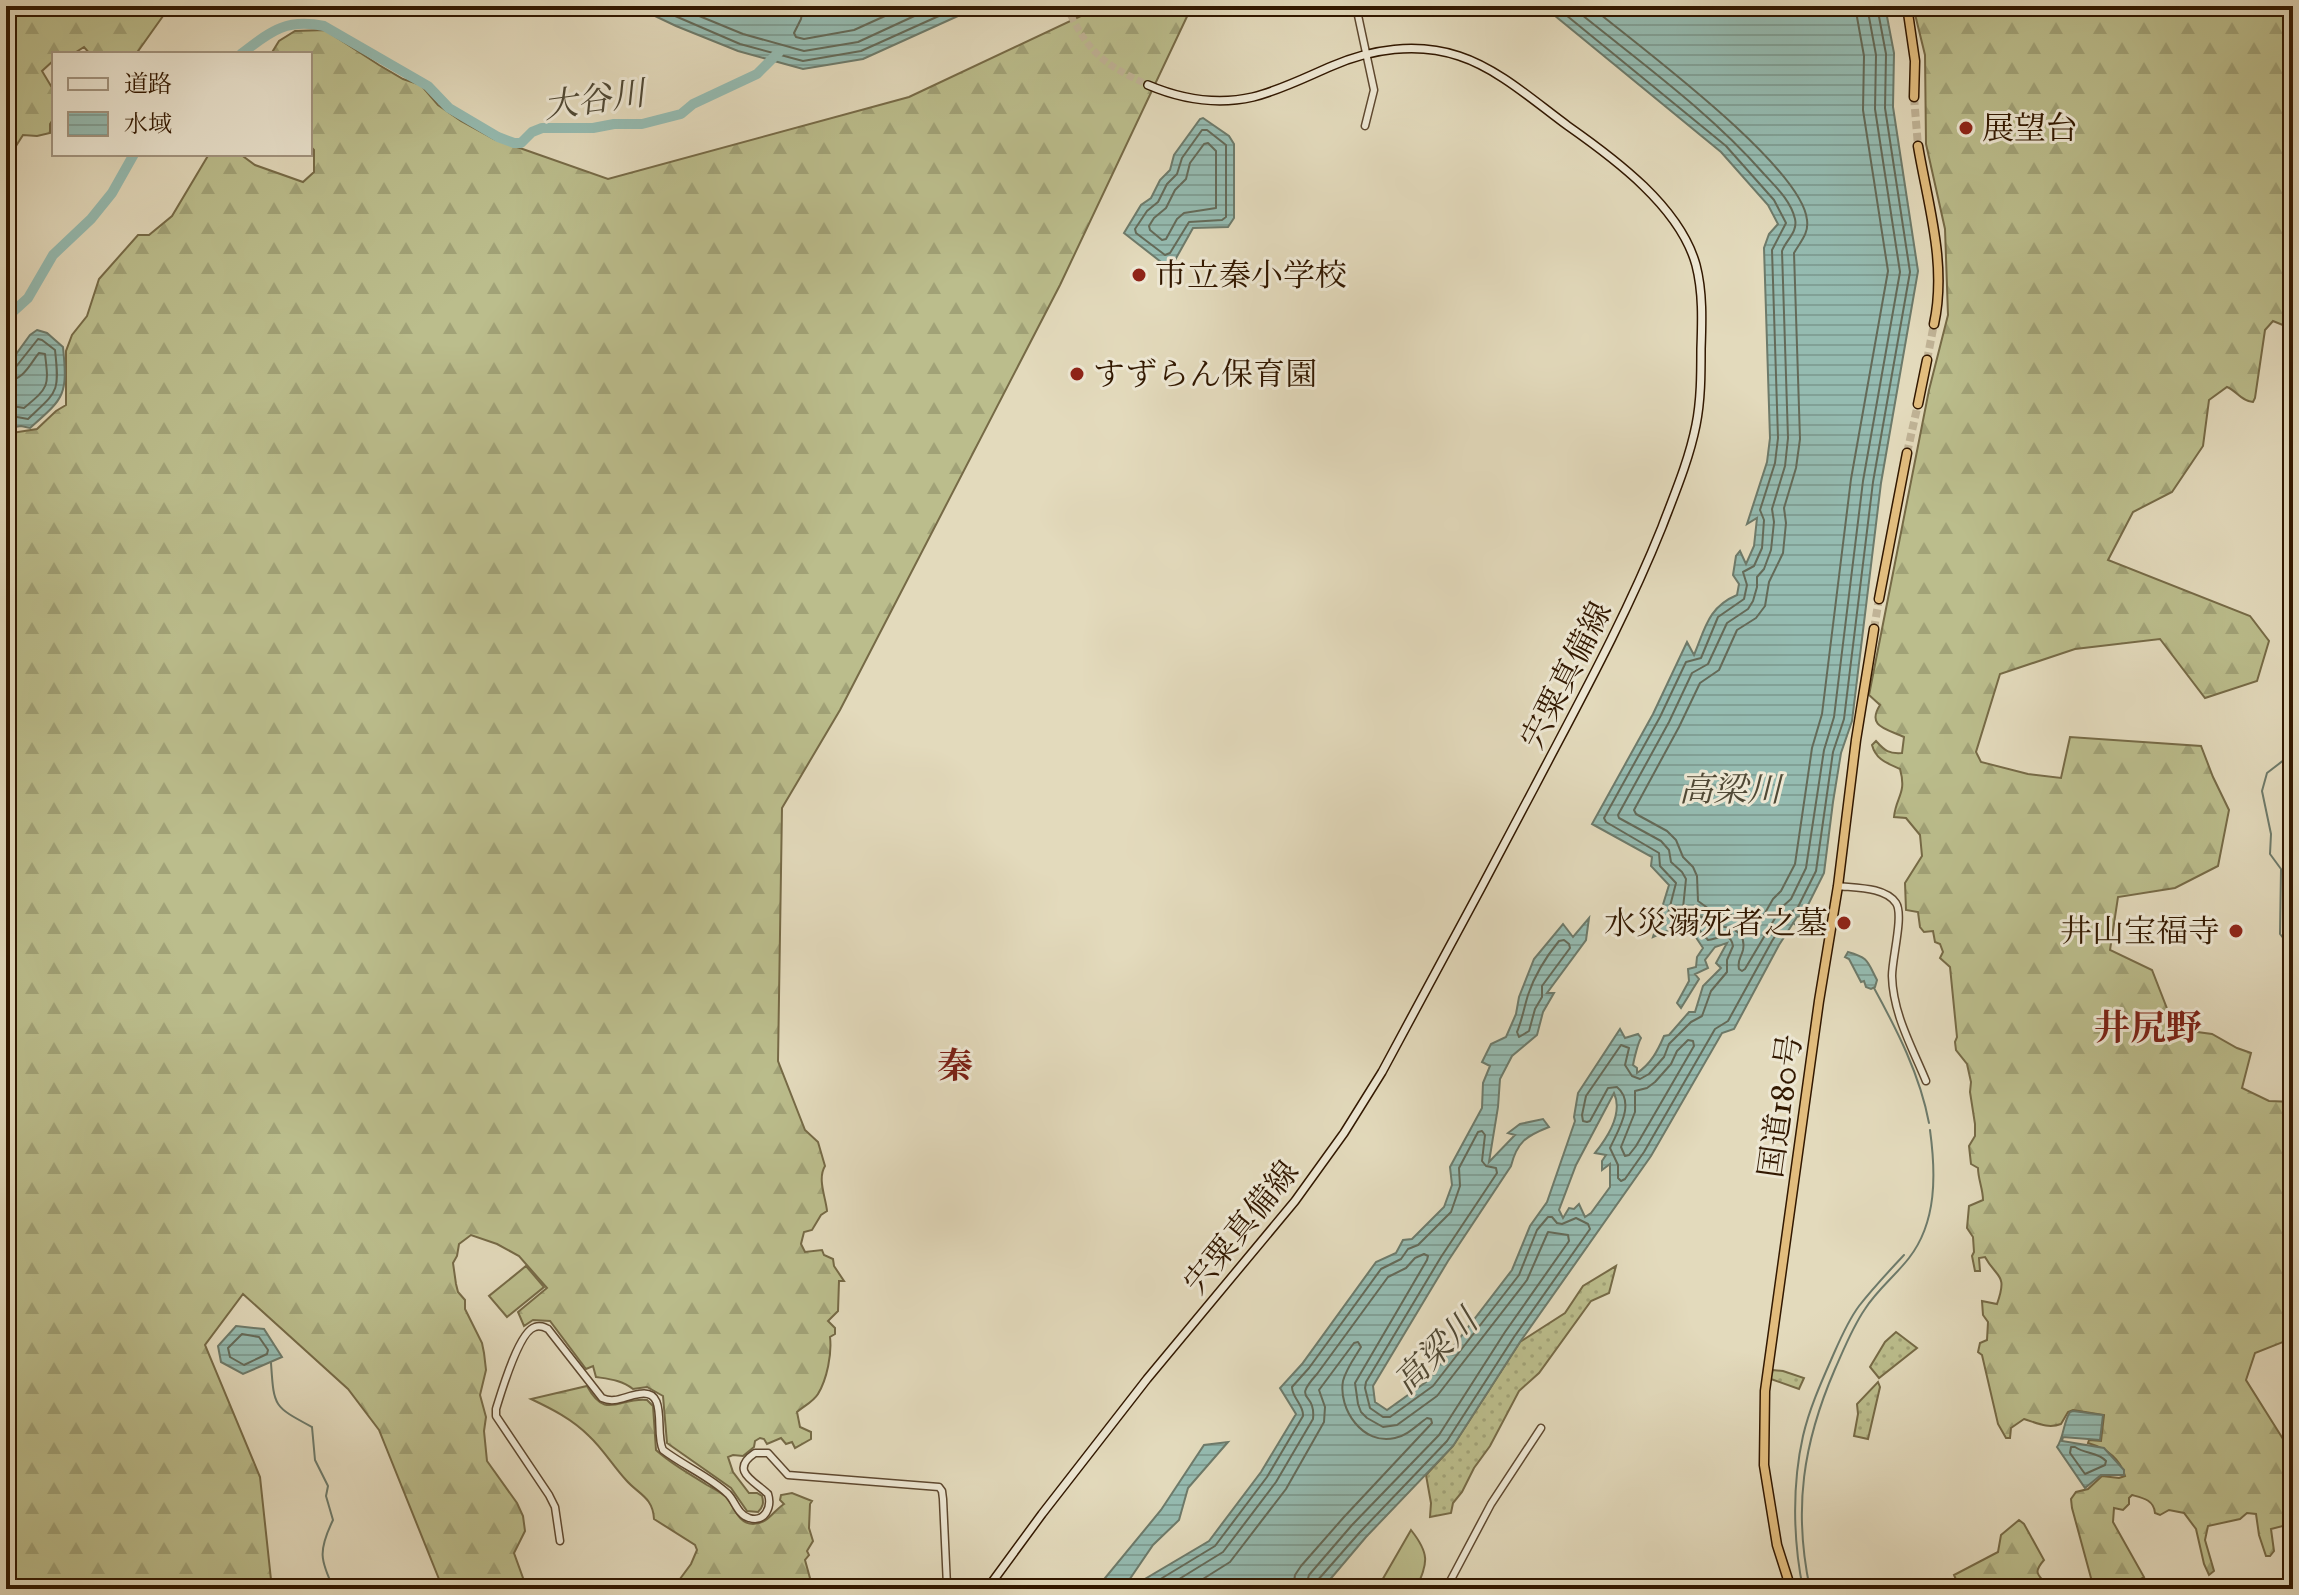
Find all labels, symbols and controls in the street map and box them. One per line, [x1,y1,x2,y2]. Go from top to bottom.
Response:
legend [52,52,312,156]
text: 道路 [124,69,172,99]
water label: 大谷川 [541,72,651,127]
text: 水域 [124,109,172,139]
place label: 展望台 [1982,109,2078,148]
marker: 展望台 [1957,119,1975,137]
place label: 市立秦小学校 [1155,256,1347,295]
marker: 市立秦小学校 [1130,266,1148,284]
place label: すずらん保育園 [1093,355,1317,394]
marker: すずらん保育園 [1068,365,1086,383]
street label: 宍粟真備線 [1513,595,1620,755]
water label: 高梁川 [1679,769,1785,810]
place label: 水災溺死者之墓 [1604,904,1828,943]
place label: 井山宝福寺 [2060,912,2220,951]
marker: 水災溺死者之墓 [1835,914,1853,932]
marker: 井山宝福寺 [2227,922,2245,940]
district label: 井尻野 [2094,1006,2202,1050]
street label: 国道180号 [1751,1032,1810,1180]
district label: 秦 [937,1044,973,1088]
street label: 宍粟真備線 [1176,1153,1307,1302]
water label: 高梁川 [1385,1298,1489,1402]

